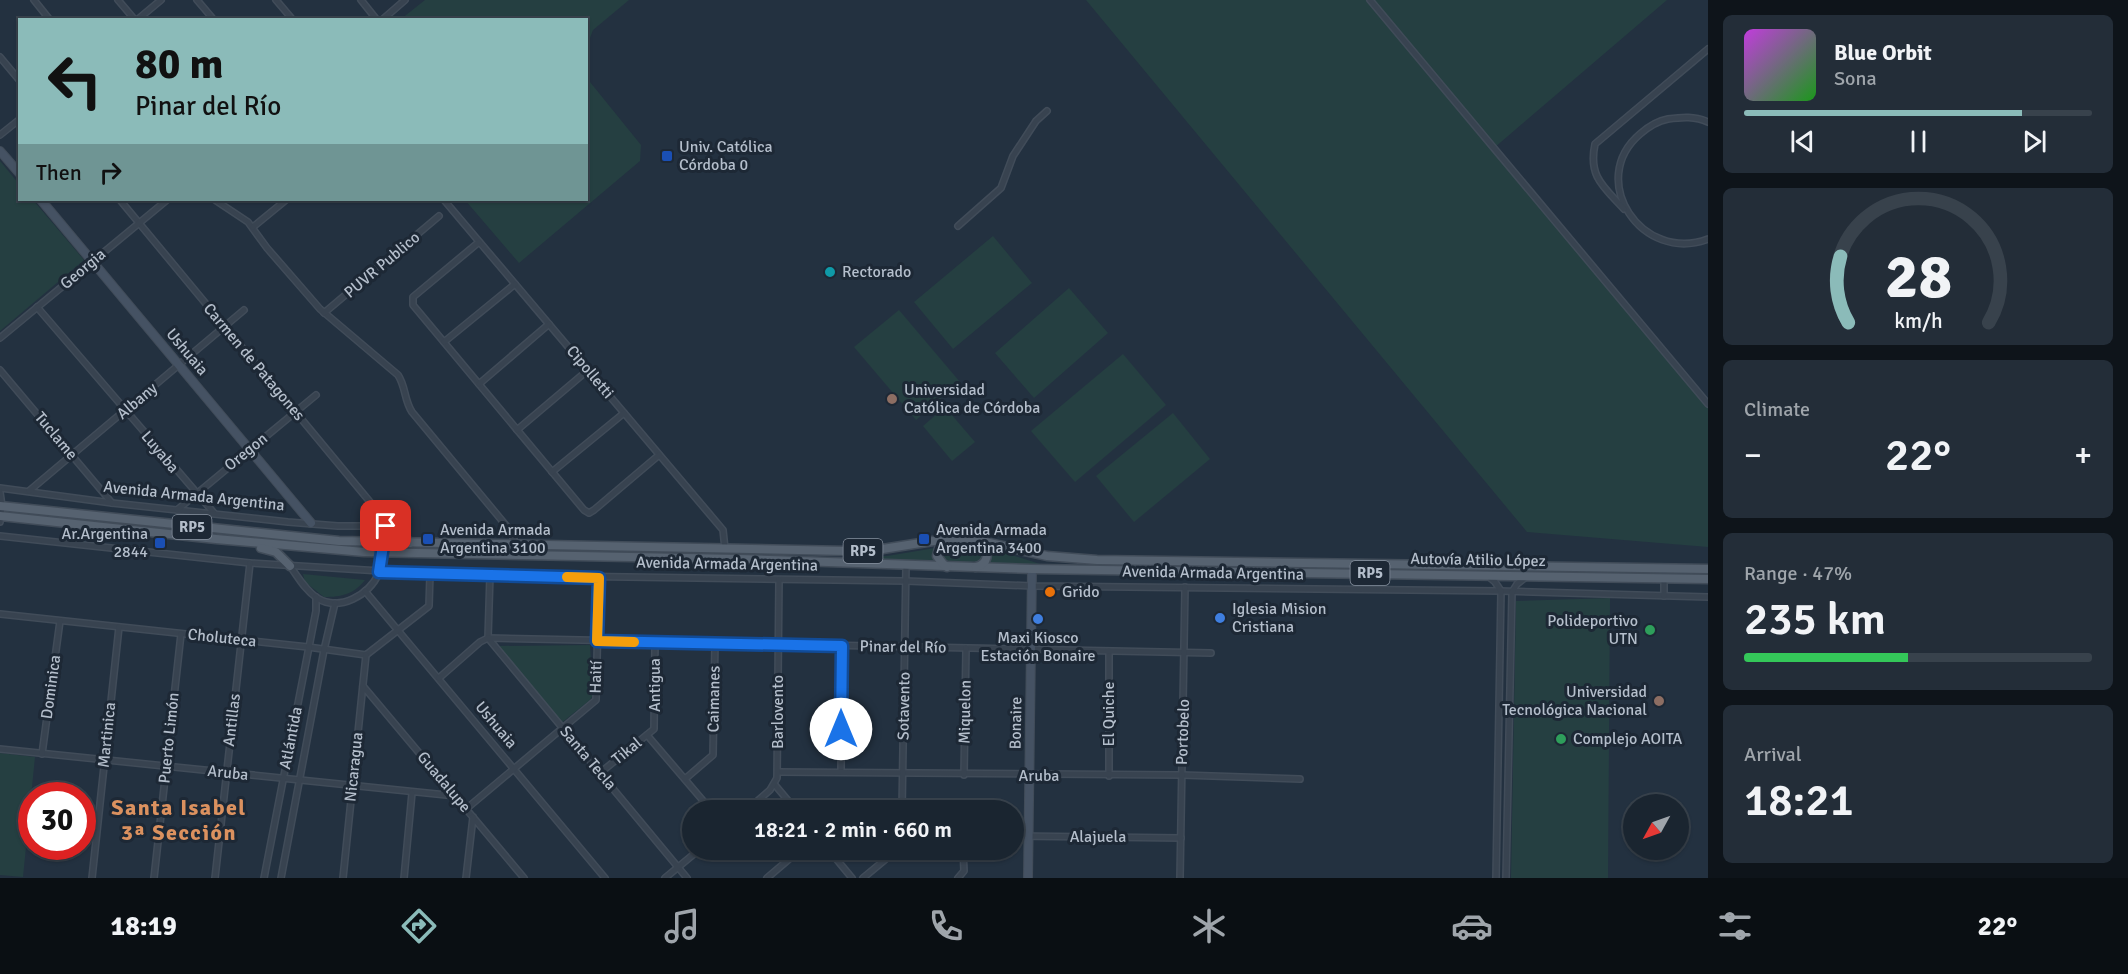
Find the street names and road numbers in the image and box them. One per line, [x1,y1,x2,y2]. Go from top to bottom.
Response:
street label: PUVR Publico [340,227,424,303]
street label: Georgia [56,244,110,294]
street label: Carmen de Patagones [199,299,309,425]
street label: Ushuaia [162,324,212,380]
street label: Cipolletti [562,341,618,403]
street label: Albany [113,378,162,424]
street label: Tuclame [30,408,82,464]
street label: Luyaba [137,427,183,477]
street label: Oregon [220,429,272,475]
street label: Avenida Armada Argentina [102,477,286,515]
road number: RP5 [172,515,212,539]
road number: RP5 [844,539,882,563]
street label: Autovía Atilio López [1410,549,1546,571]
street label: Avenida Armada Argentina [636,552,818,576]
street label: Avenida Armada Argentina [1122,561,1304,585]
road number: RP5 [1350,561,1390,585]
street label: Choluteca [187,624,257,652]
street label: Pinar del Río [860,636,946,658]
street label: Dominica [37,654,65,720]
street label: Antigua [645,658,665,712]
street label: Haití [585,659,607,694]
street label: Caimanes [703,666,725,732]
street label: Sotavento [893,672,915,740]
street label: Barlovento [768,675,788,749]
street label: Miquelon [954,680,976,744]
street label: El Quiche [1099,682,1119,747]
street label: Puerto Limón [154,692,184,784]
street label: Antillas [219,693,245,747]
street label: Bonaire [1006,696,1026,750]
street label: Ushuaia [471,697,521,753]
street label: Portobelo [1172,699,1194,765]
street label: Martinica [94,701,120,769]
street label: Atlántida [275,705,307,771]
street label: Santa Tecla [555,722,621,794]
street label: Nicaragua [340,731,368,803]
street label: Tikal [608,733,646,769]
street label: Guadalupe [413,747,475,817]
street label: Aruba [207,761,249,785]
street label: Aruba [1019,766,1059,786]
street label: Alajuela [1070,827,1126,847]

